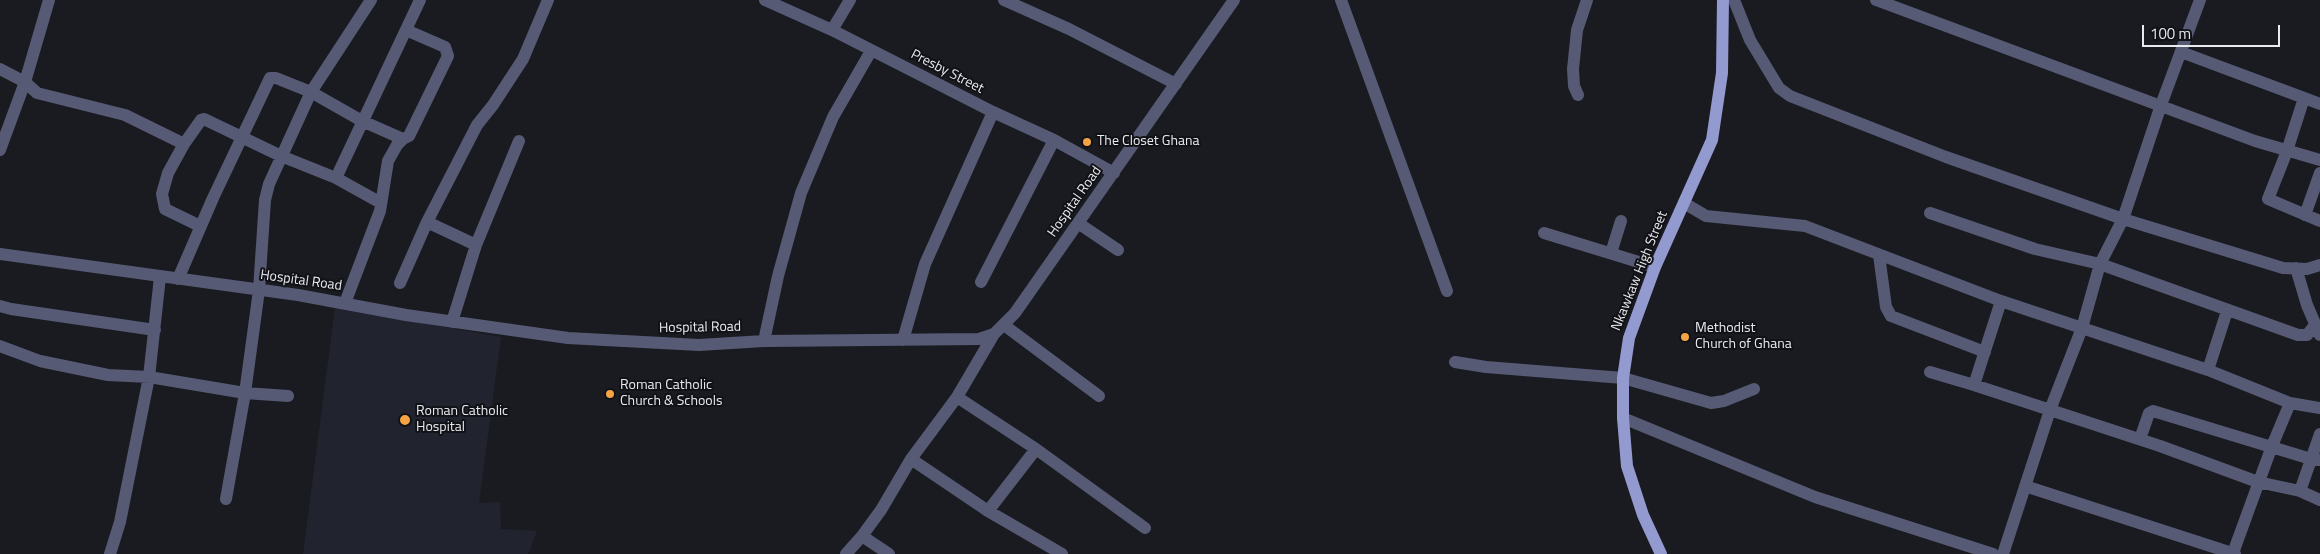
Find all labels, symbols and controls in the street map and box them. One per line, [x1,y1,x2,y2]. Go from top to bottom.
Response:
scale bar [2145,15,2282,47]
text: 100 m [2150,22,2191,45]
street label: Presby Street [908,46,986,98]
place label: The Closet Ghana [1097,134,1199,150]
marker: The Closet Ghana [1081,136,1093,148]
street label: Hospital Road [1045,163,1105,241]
street label: Nkawkaw High Street [1608,209,1672,333]
street label: Hospital Road [259,267,343,295]
street label: Hospital Road [659,319,741,337]
place label: Methodist Church of Ghana [1695,321,1792,354]
marker: Methodist Church of Ghana [1679,331,1691,343]
place label: Roman Catholic Church & Schools [620,378,722,411]
marker: Roman Catholic Church & Schools [604,388,616,400]
place label: Roman Catholic Hospital [416,404,508,437]
marker: Roman Catholic Hospital [398,413,412,427]

